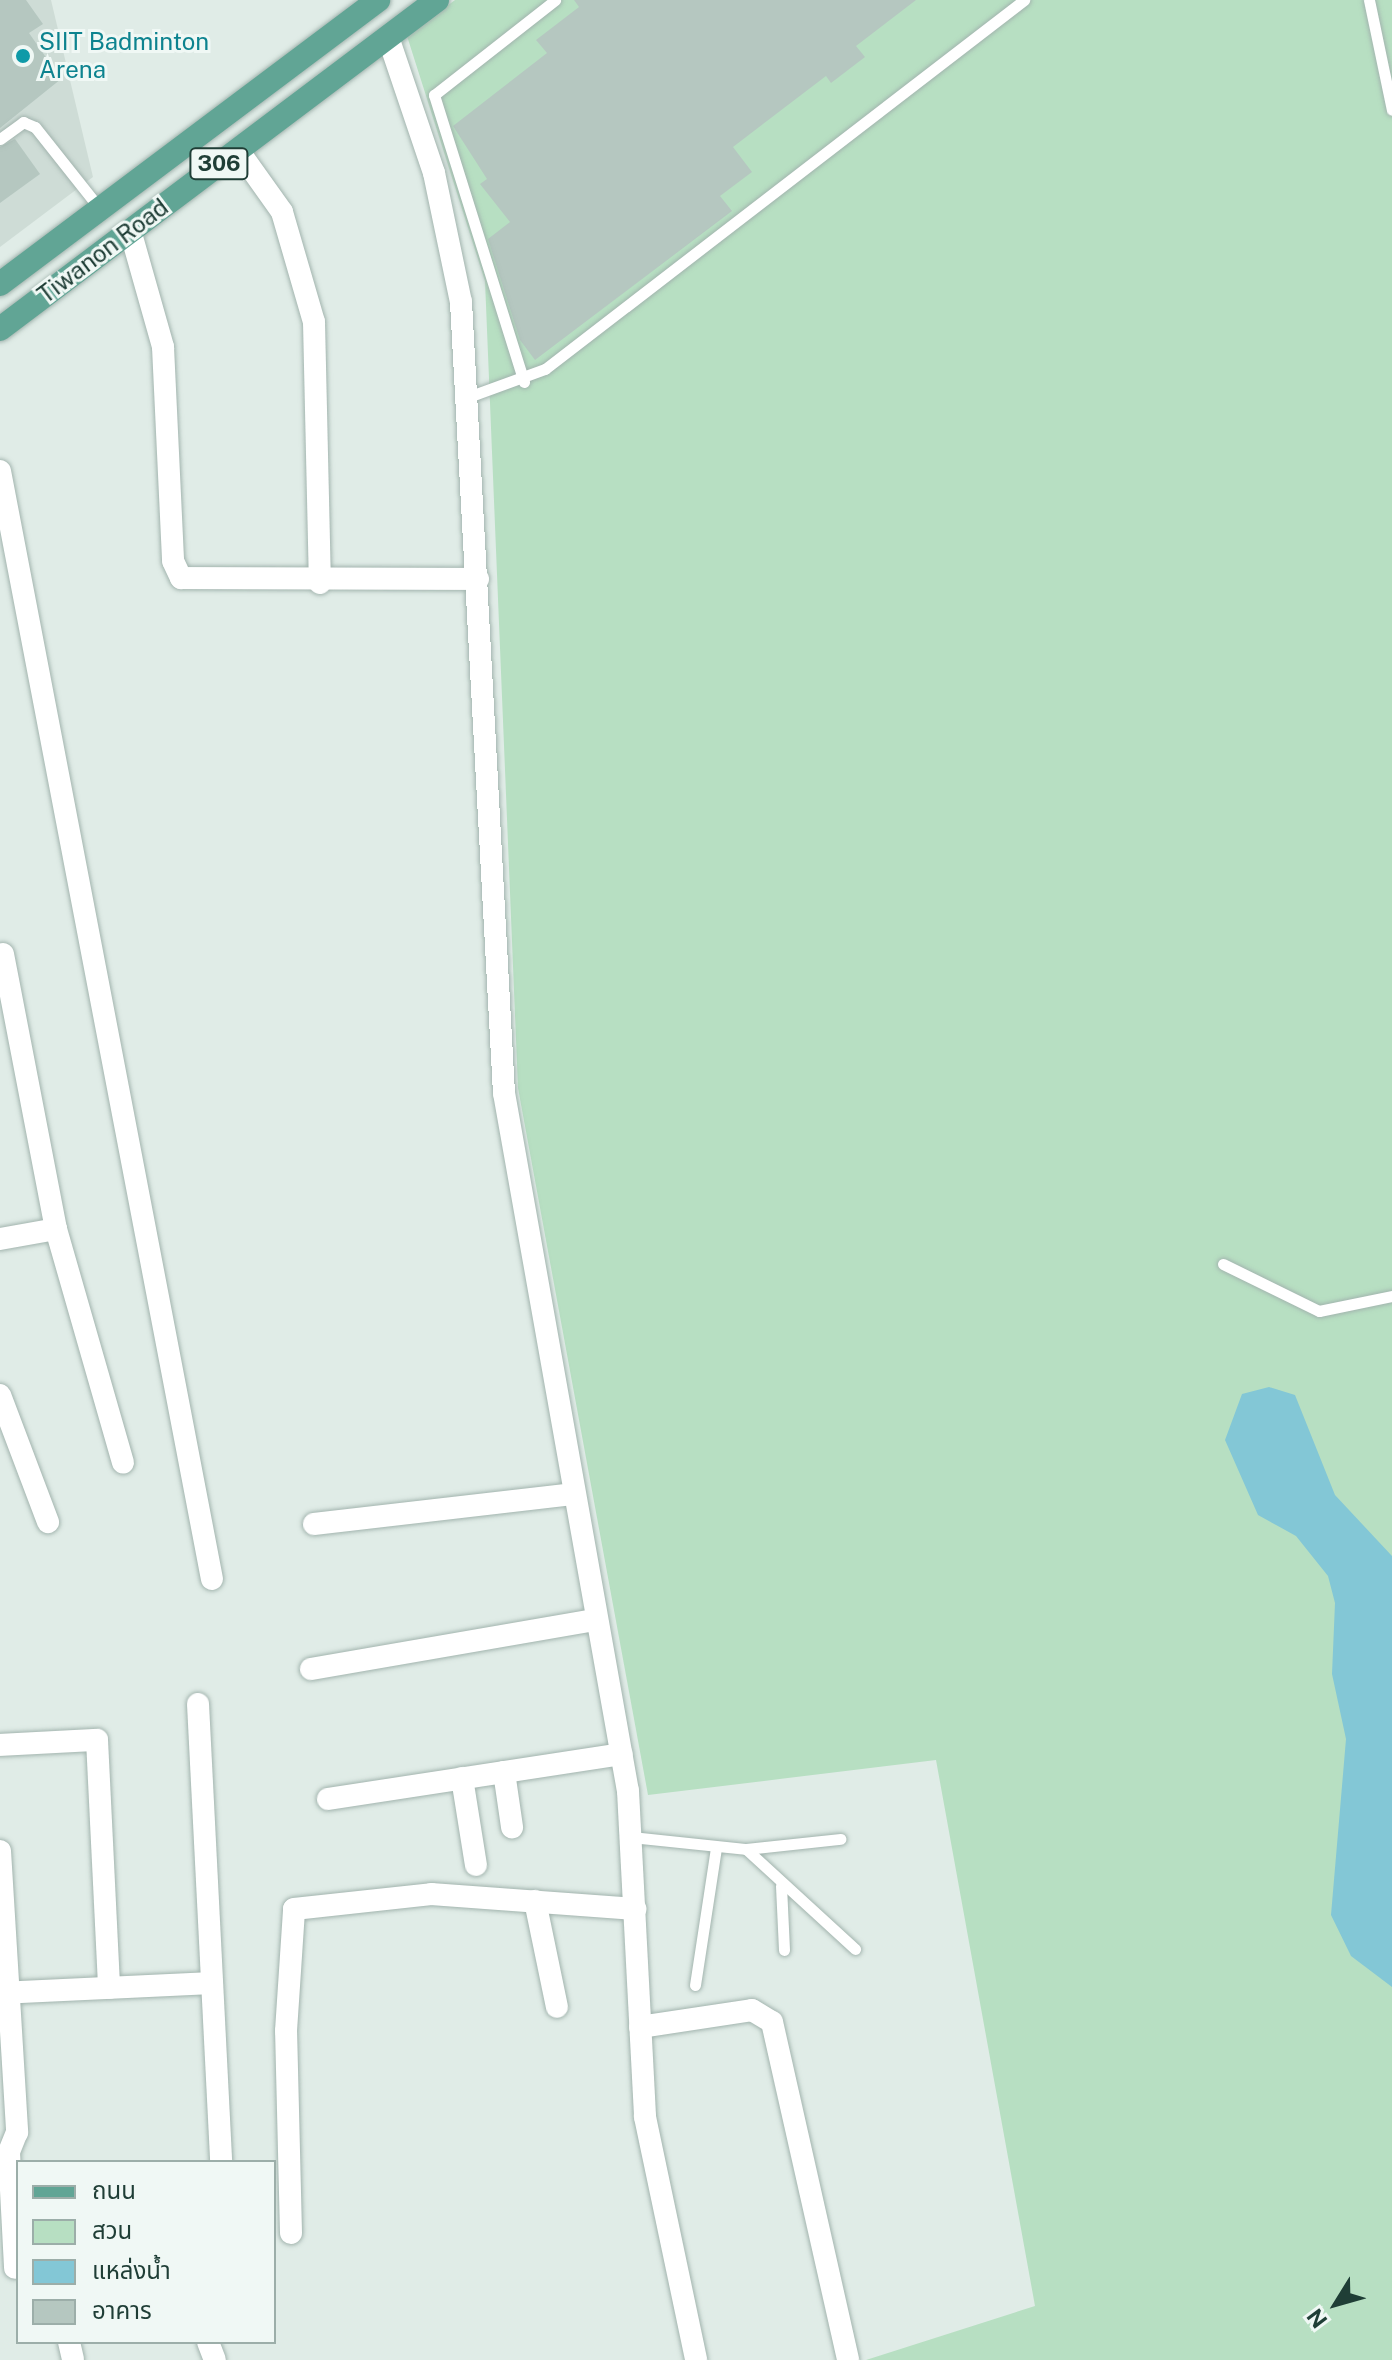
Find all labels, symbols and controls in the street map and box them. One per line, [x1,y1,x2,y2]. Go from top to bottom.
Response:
place label: SIIT Badminton Arena [39,28,209,84]
marker: SIIT Badminton Arena [14,47,32,65]
road number: 306 [189,146,249,182]
street label: Tiwanon Road [32,193,174,309]
legend [16,2160,276,2344]
text: ถนน [92,2176,136,2204]
text: สวน [92,2216,132,2244]
text: แหล่งน้ำ [92,2256,171,2284]
north arrow [1296,2264,1376,2344]
text: อาคาร [92,2296,152,2324]
text: N [1301,2304,1332,2333]

